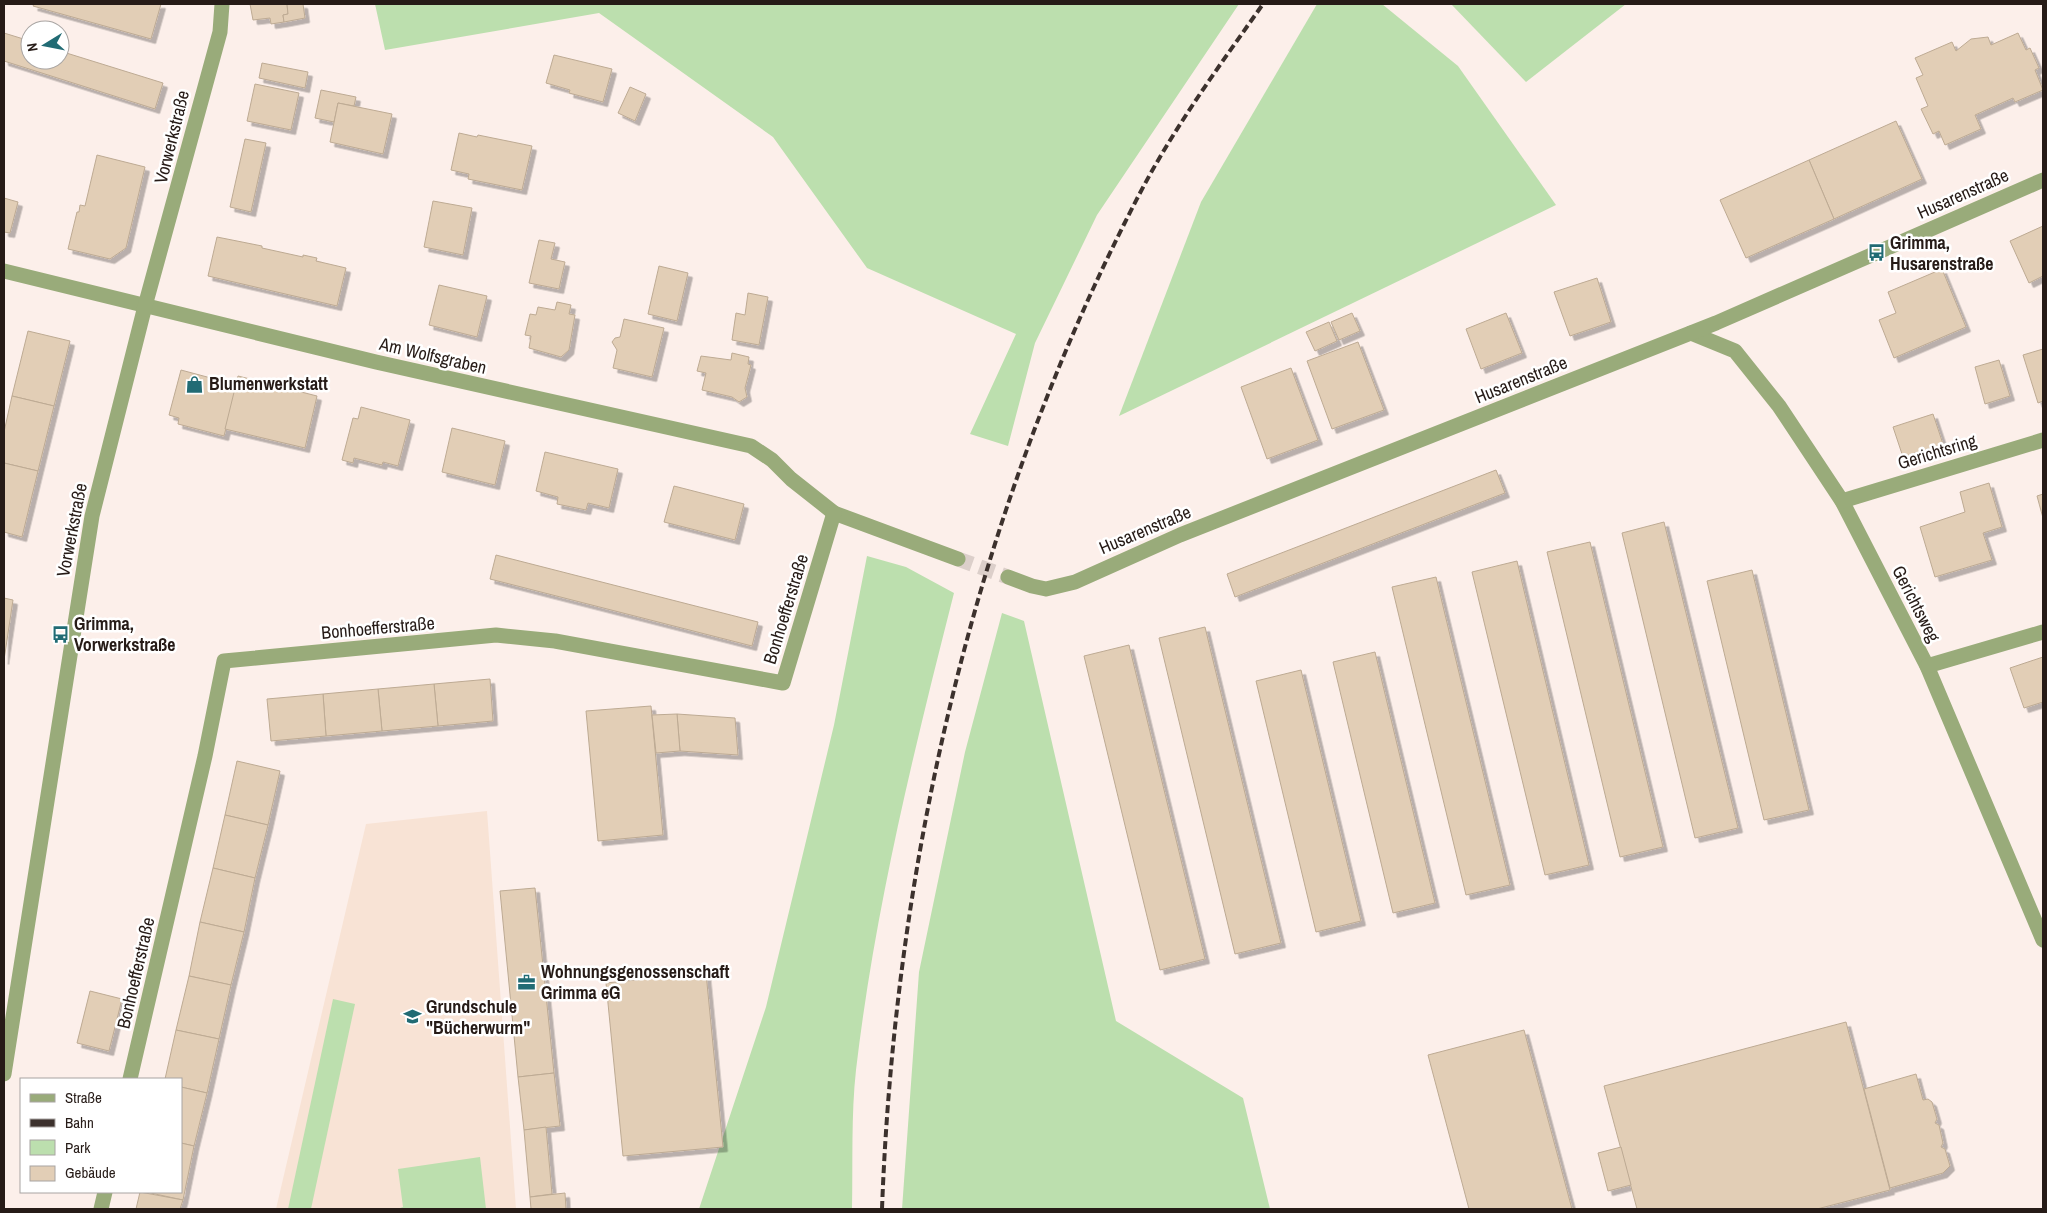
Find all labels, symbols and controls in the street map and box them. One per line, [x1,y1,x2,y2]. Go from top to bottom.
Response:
north arrow [20,20,70,70]
text: N [23,42,42,53]
street label: Vorwerkstraße [148,88,195,186]
street label: Husarenstraße [1913,162,2012,225]
place label: Grimma, Husarenstraße [1890,230,1993,276]
bus stop icon: Grimma, Husarenstraße [1866,243,1886,263]
street label: Am Wolfsgraben [376,331,489,380]
street label: Husarenstraße [1471,350,1571,409]
place label: Blumenwerkstatt [209,371,328,396]
shop icon: Blumenwerkstatt [185,374,205,394]
street label: Gerichtsring [1894,427,1980,475]
street label: Vorwerkstraße [50,481,93,579]
street label: Husarenstraße [1095,499,1195,560]
street label: Bonhoefferstraße [757,551,814,667]
street label: Gerichtsweg [1886,561,1947,647]
street label: Bonhoefferstraße [320,610,436,645]
place label: Grimma, Vorwerkstraße [74,611,175,657]
bus stop icon: Grimma, Vorwerkstraße [50,624,70,644]
street label: Bonhoefferstraße [111,915,160,1031]
place label: Wohnungsgenossenschaft Grimma eG [541,959,729,1005]
office icon: Wohnungsgenossenschaft Grimma eG [517,972,537,992]
place label: Grundschule "Bücherwurm" [426,994,530,1040]
school or university icon: Grundschule "Bücherwurm" [402,1007,422,1027]
legend [20,1078,182,1193]
text: Straße [65,1087,102,1108]
text: Bahn [65,1112,94,1133]
text: Park [65,1137,91,1158]
text: Gebäude [65,1162,116,1183]

